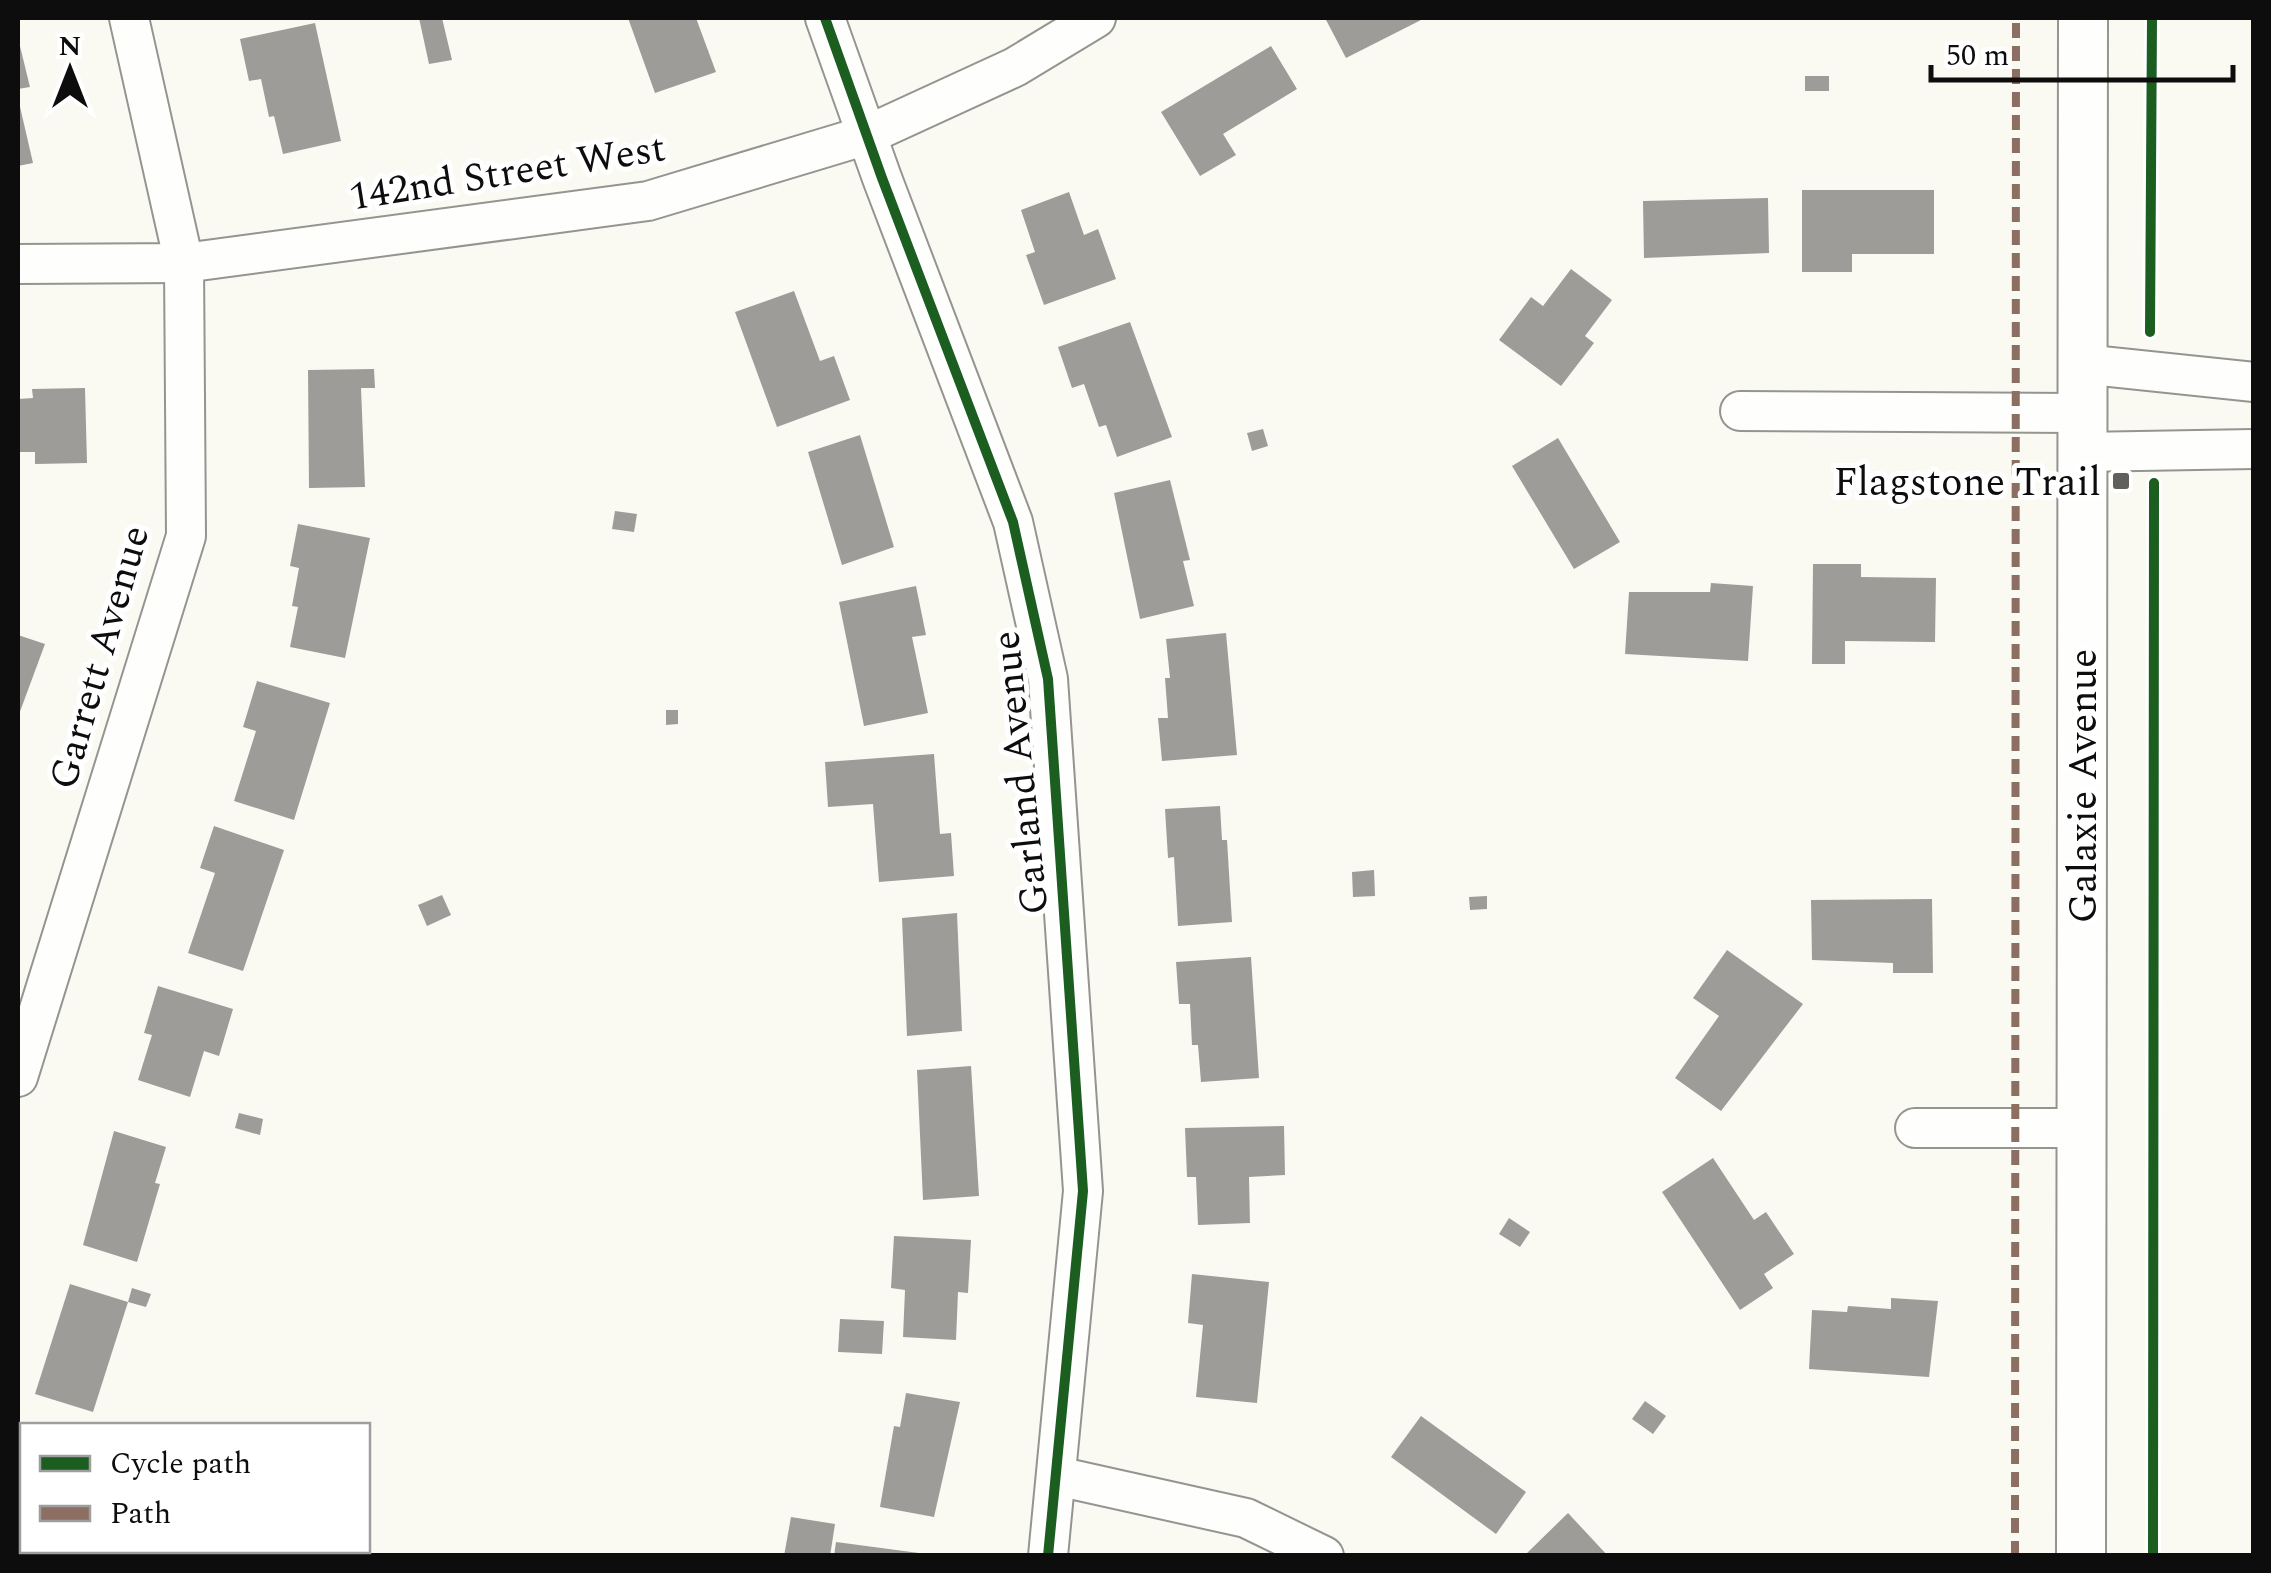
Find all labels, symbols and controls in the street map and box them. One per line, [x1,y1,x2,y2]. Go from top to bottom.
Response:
north arrow [20,20,120,120]
scale bar [1931,20,2234,82]
text: N [59,25,81,68]
text: 50 m [1946,33,2009,79]
street label: 142nd Street West [345,118,670,229]
place label: Flagstone Trail [1834,453,2101,514]
marker: Flagstone Trail [2110,470,2132,492]
street label: Garrett Avenue [34,519,167,797]
street label: Garland Avenue [976,628,1067,918]
street label: Galaxie Avenue [2054,649,2115,923]
legend [20,1423,370,1553]
text: Cycle path [110,1441,251,1487]
text: Path [110,1491,171,1537]

